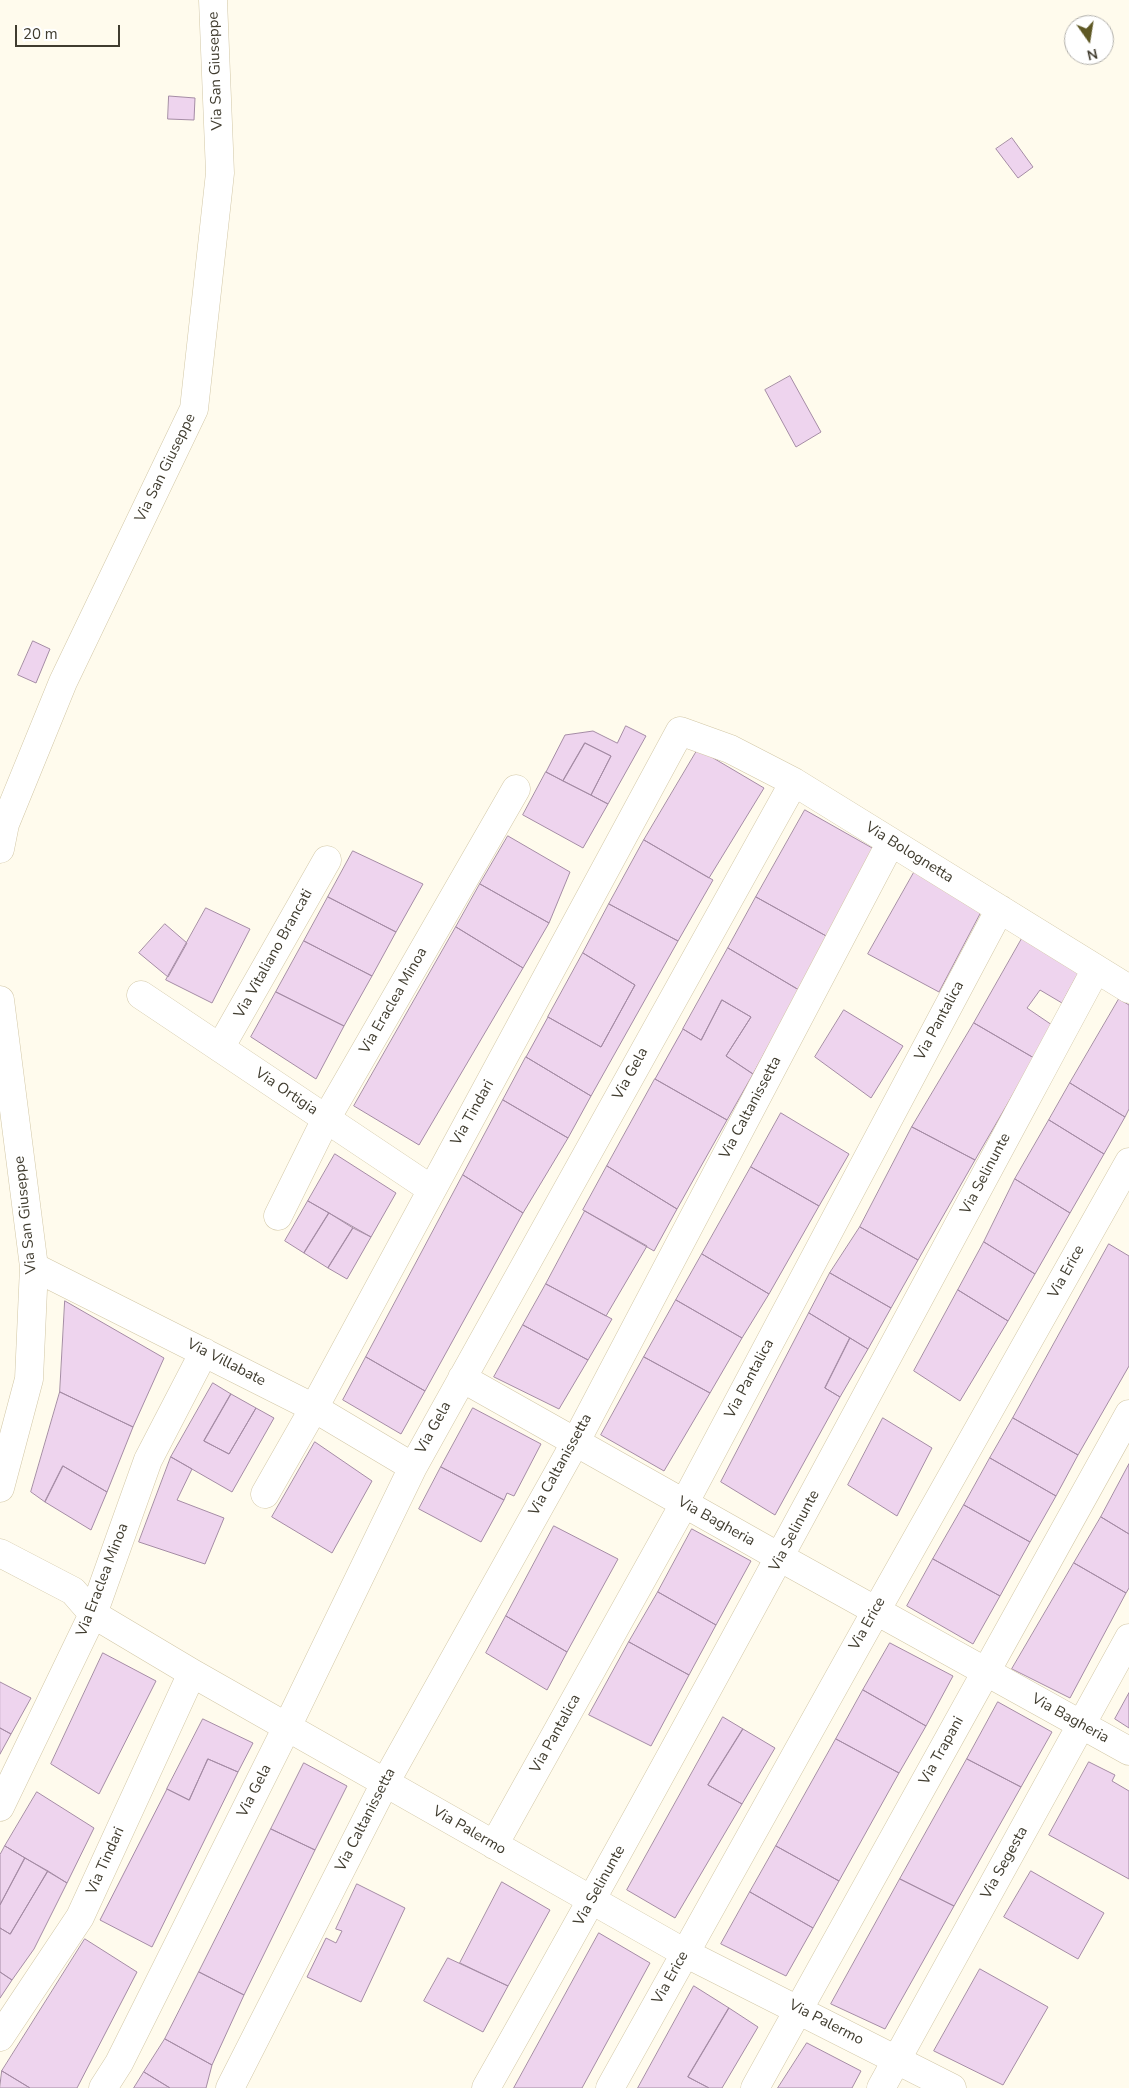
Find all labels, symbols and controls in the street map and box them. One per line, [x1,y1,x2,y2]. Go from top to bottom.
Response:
street label: Via San Giuseppe [205,11,227,131]
scale bar [18,15,122,47]
north arrow [1064,15,1114,65]
text: 20 m [23,24,58,44]
text: N [1085,44,1100,65]
street label: Via San Giuseppe [132,411,200,525]
street label: Via Bolognetta [862,819,956,887]
street label: Via Vitaliano Brancati [231,886,317,1022]
street label: Via Eraclea Minoa [356,945,432,1057]
street label: Via Pantalica [912,978,968,1064]
street label: Via Gela [609,1045,653,1103]
street label: Via Caltanissetta [716,1054,786,1162]
street label: Via Ortigia [251,1064,321,1120]
street label: Via Tindari [448,1077,498,1149]
street label: Via Selinunte [957,1130,1015,1218]
street label: Via San Giuseppe [11,1155,41,1275]
street label: Via Erice [1045,1242,1089,1302]
street label: Via Villabate [184,1335,268,1391]
street label: Via Pantalica [722,1336,778,1422]
street label: Via Gela [412,1399,456,1457]
street label: Via Caltanissetta [526,1411,596,1519]
street label: Via Selinunte [766,1487,824,1575]
street label: Via Bagheria [674,1493,758,1551]
street label: Via Eraclea Minoa [73,1521,133,1639]
street label: Via Erice [846,1594,890,1654]
street label: Via Bagheria [1028,1690,1112,1748]
street label: Via Pantalica [527,1692,585,1776]
street label: Via Trapani [916,1714,968,1788]
street label: Via Gela [234,1762,276,1820]
street label: Via Caltanissetta [332,1765,400,1875]
street label: Via Palermo [429,1803,509,1859]
street label: Via Tindari [83,1824,129,1898]
street label: Via Segesta [978,1824,1032,1902]
street label: Via Selinunte [570,1843,630,1929]
street label: Via Erice [649,1948,693,2008]
street label: Via Palermo [786,1996,866,2050]

